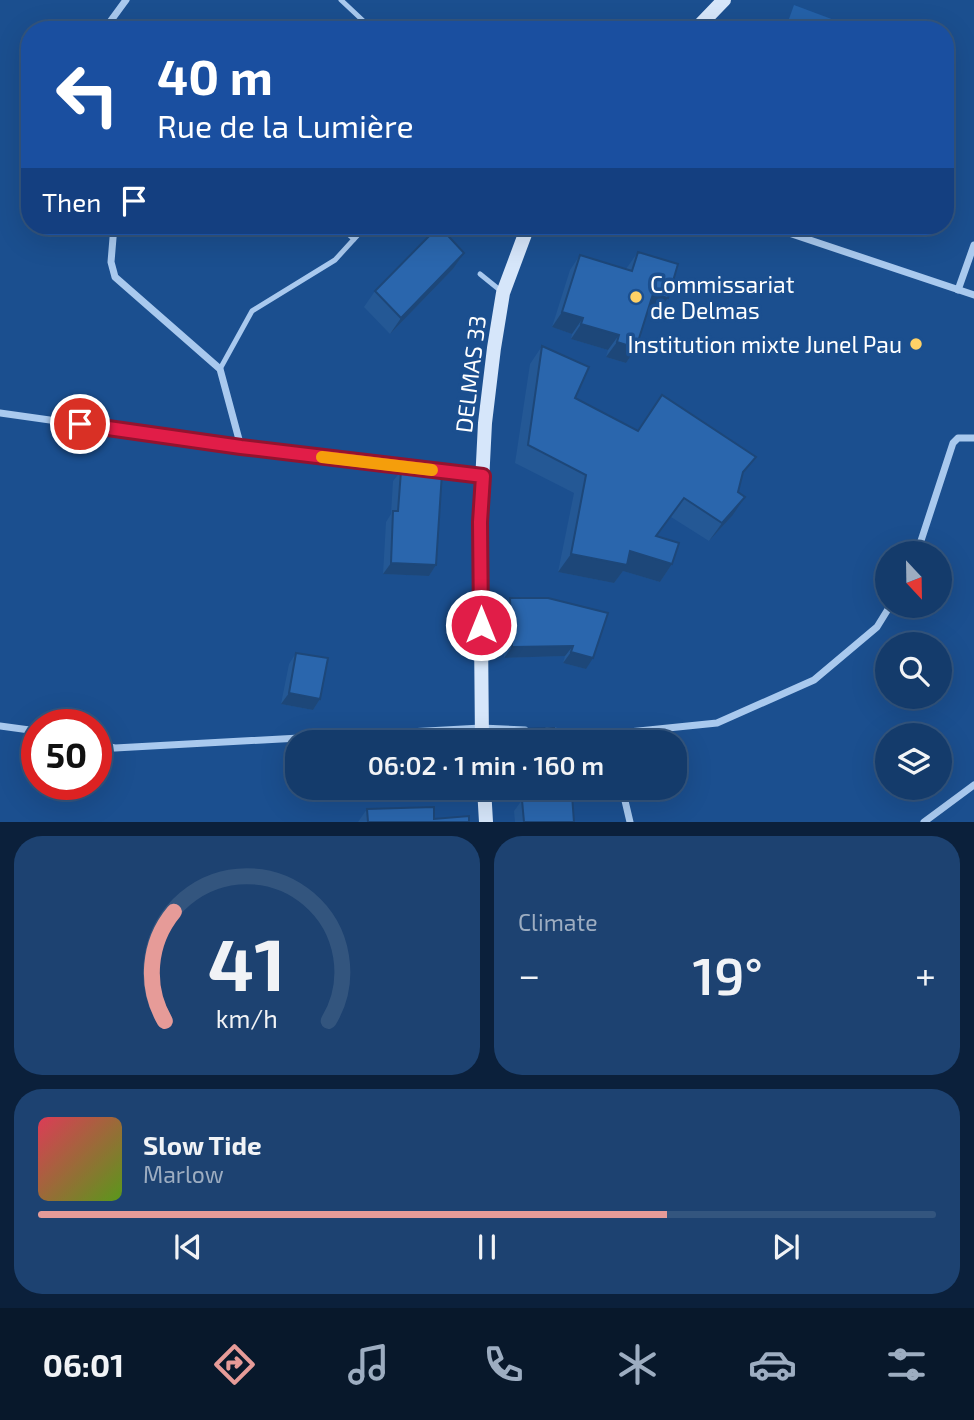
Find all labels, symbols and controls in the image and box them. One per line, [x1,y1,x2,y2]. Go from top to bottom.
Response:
text: 40 m [157,46,273,105]
icon: left [42,49,133,140]
text: Rue de la Lumière [157,106,414,144]
icon: arrive [115,182,153,220]
text: Then [42,186,101,217]
place label: Commissariat de Delmas [650,270,795,324]
marker: Commissariat de Delmas [628,289,644,305]
street label: DELMAS 33 [449,314,491,434]
place label: Institution mixte Junel Pau [628,330,902,358]
marker: Institution mixte Junel Pau [908,336,924,352]
pin [50,394,110,454]
icon: arrive [61,405,99,443]
north arrow [875,541,952,618]
map controls [875,541,952,800]
position arrow [444,588,518,662]
button: search [875,632,952,709]
speed limit sign: 50 [21,709,112,800]
button: layers [875,723,952,800]
text: 06:02 · 1 min · 160 m [368,749,604,780]
text: Climate [518,908,598,936]
text: 41 [208,919,286,1007]
text: 19° [692,943,763,1005]
text: − [518,951,540,997]
text: + [915,951,936,997]
text: km/h [216,1003,278,1033]
text: Slow Tide [143,1129,262,1160]
text: Marlow [143,1160,224,1188]
icon: previous [169,1228,207,1266]
icon: pause [468,1228,506,1266]
icon: next [767,1228,805,1266]
icon: directions [210,1340,259,1389]
icon: music [344,1340,393,1389]
icon: phone [479,1340,528,1389]
icon: climate [613,1340,662,1389]
icon: car [748,1340,797,1389]
icon: filters [882,1340,931,1389]
text: 06:01 [43,1345,124,1383]

